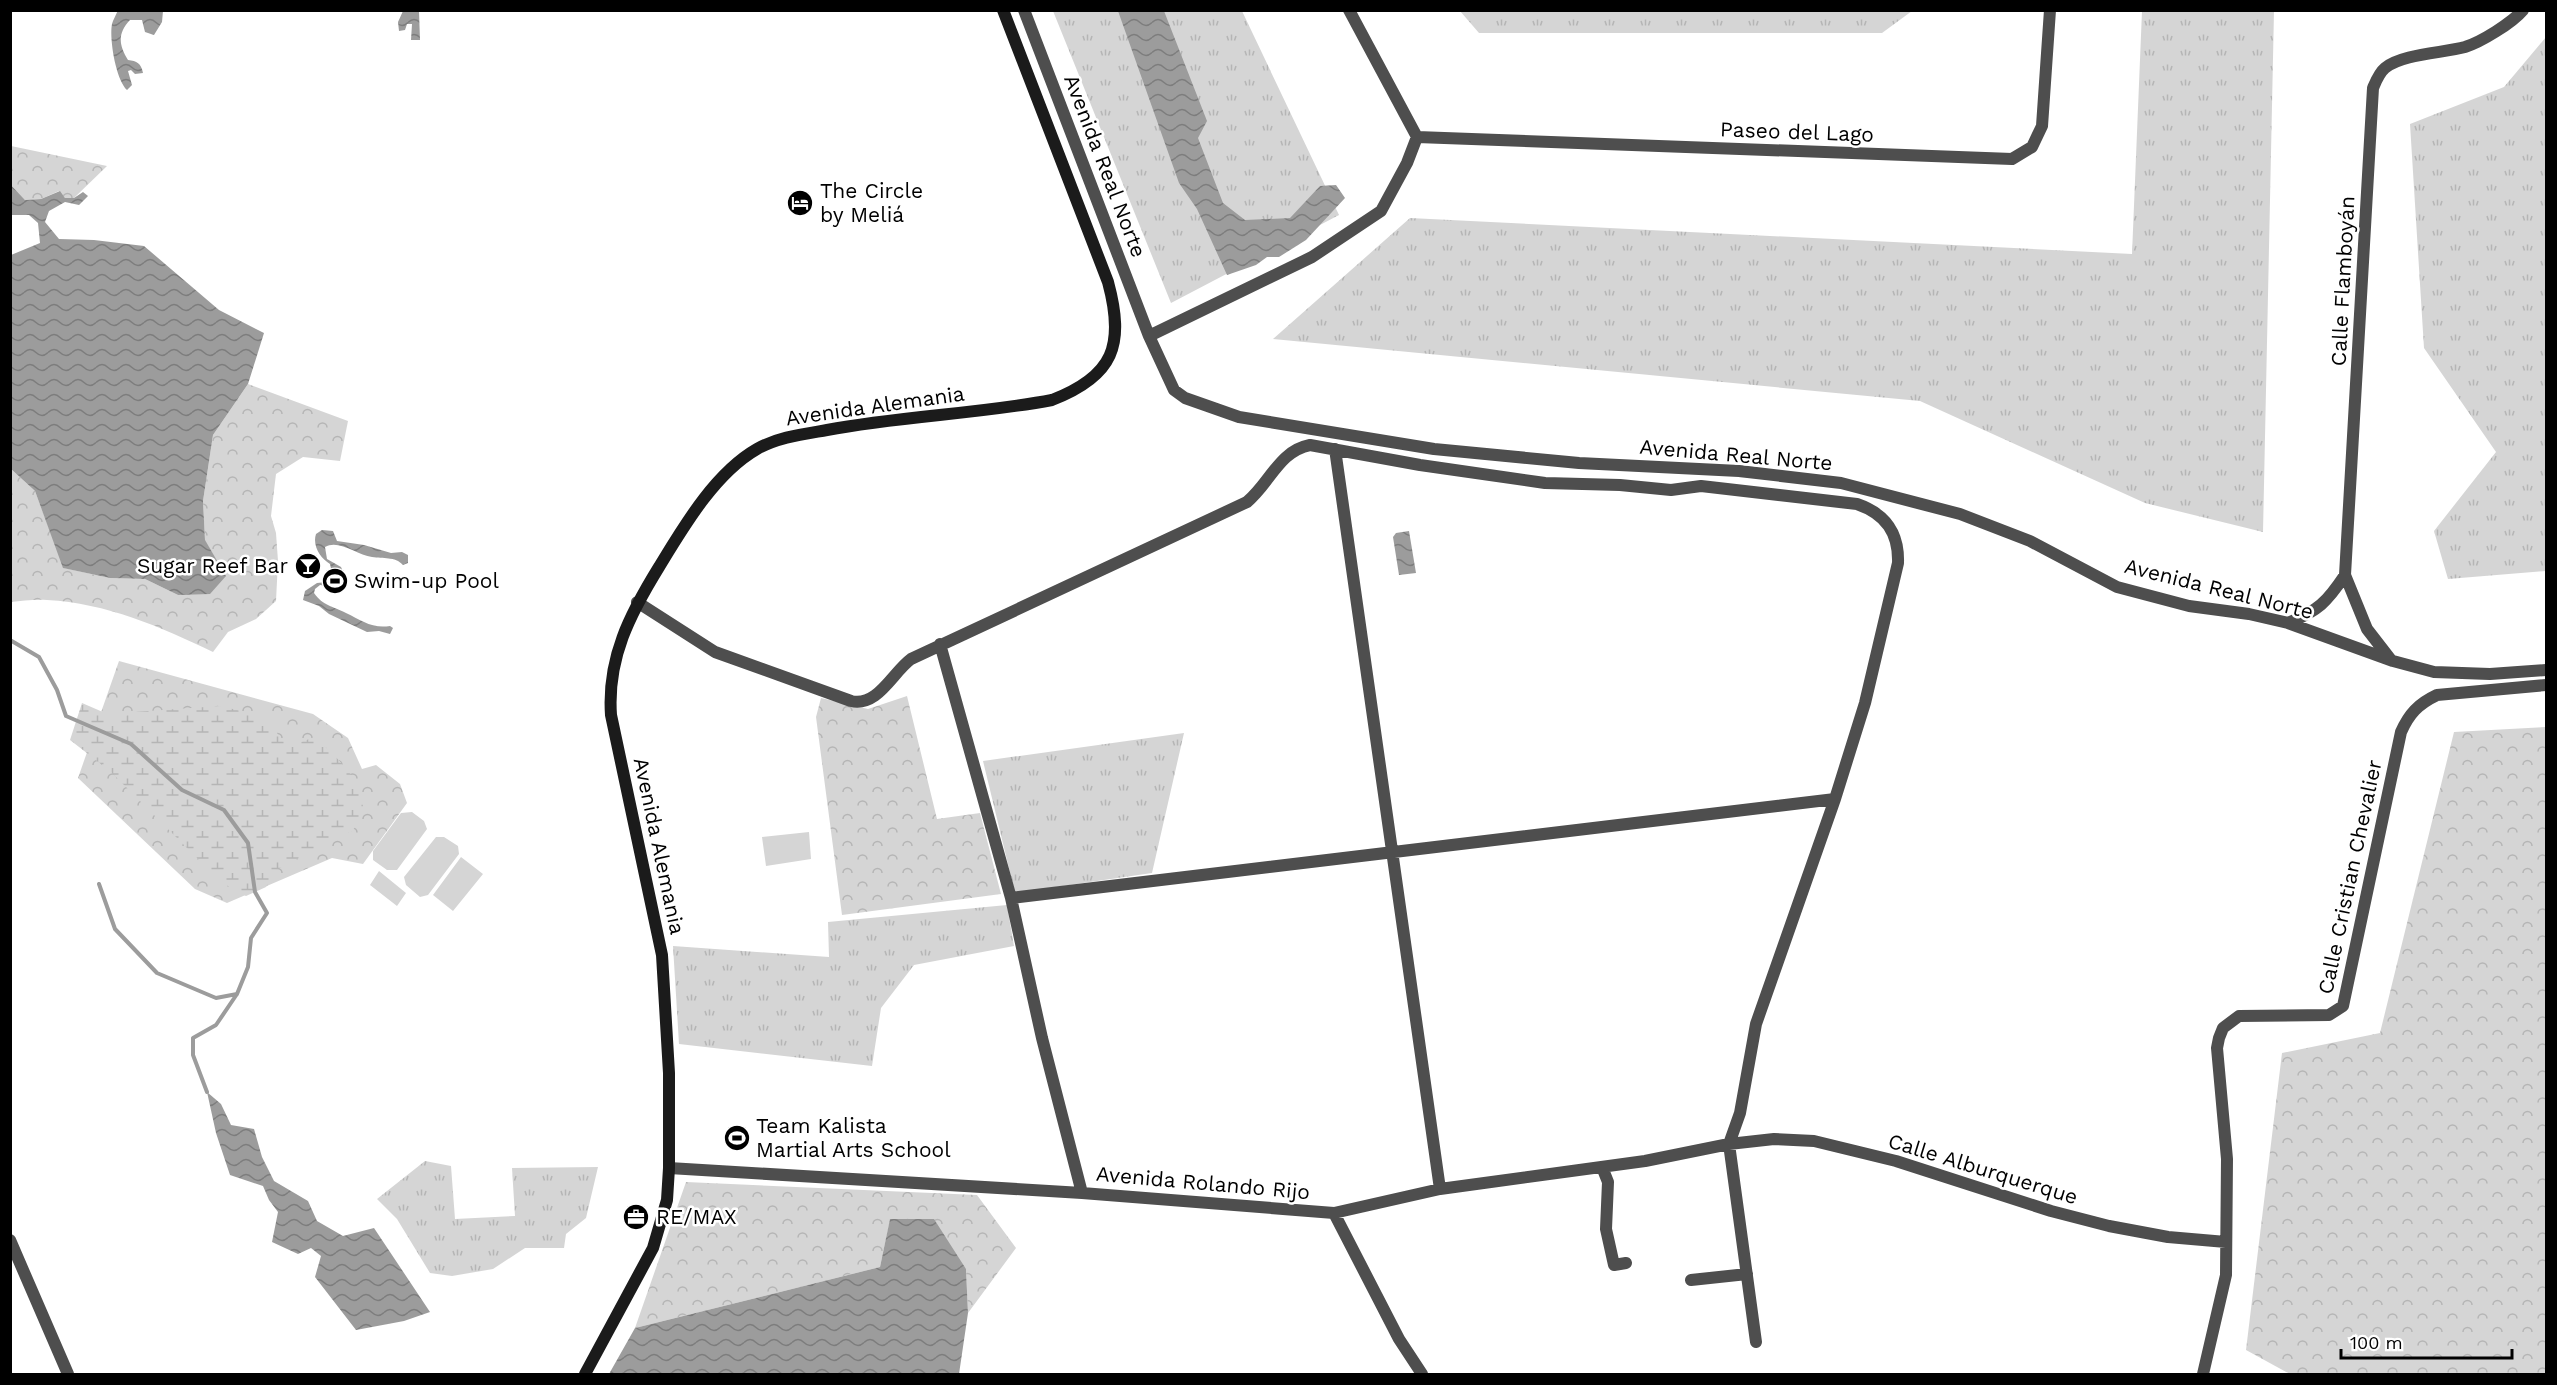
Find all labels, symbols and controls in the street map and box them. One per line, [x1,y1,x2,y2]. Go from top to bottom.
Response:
street label: Avenida Real Norte [1059,71,1152,261]
street label: Paseo del Lago [1720,116,1874,147]
place label: The Circle by Meliá [820,178,923,227]
hotel icon: The Circle by Meliá [785,188,815,218]
street label: Calle Flamboyán [2326,195,2359,367]
street label: Avenida Alemania [784,381,966,430]
street label: Avenida Real Norte [1638,434,1834,475]
bar icon: Sugar Reef Bar [293,551,323,581]
place label: Sugar Reef Bar [137,553,288,578]
street label: Avenida Real Norte [2122,553,2316,624]
sports icon: Swim-up Pool [320,566,350,596]
place label: Swim-up Pool [354,568,499,593]
street label: Avenida Alemania [629,755,690,937]
street label: Calle Cristian Chevalier [2312,757,2387,996]
place label: Team Kalista Martial Arts School [756,1113,951,1162]
sports icon: Team Kalista Martial Arts School [722,1123,752,1153]
street label: Calle Alburquerque [1885,1128,2081,1209]
street label: Avenida Rolando Rijo [1095,1161,1311,1204]
office icon: RE/MAX [621,1202,651,1232]
place label: RE/MAX [656,1204,737,1229]
scale bar [2341,1322,2512,1360]
text: 100 m [2350,1332,2403,1353]

